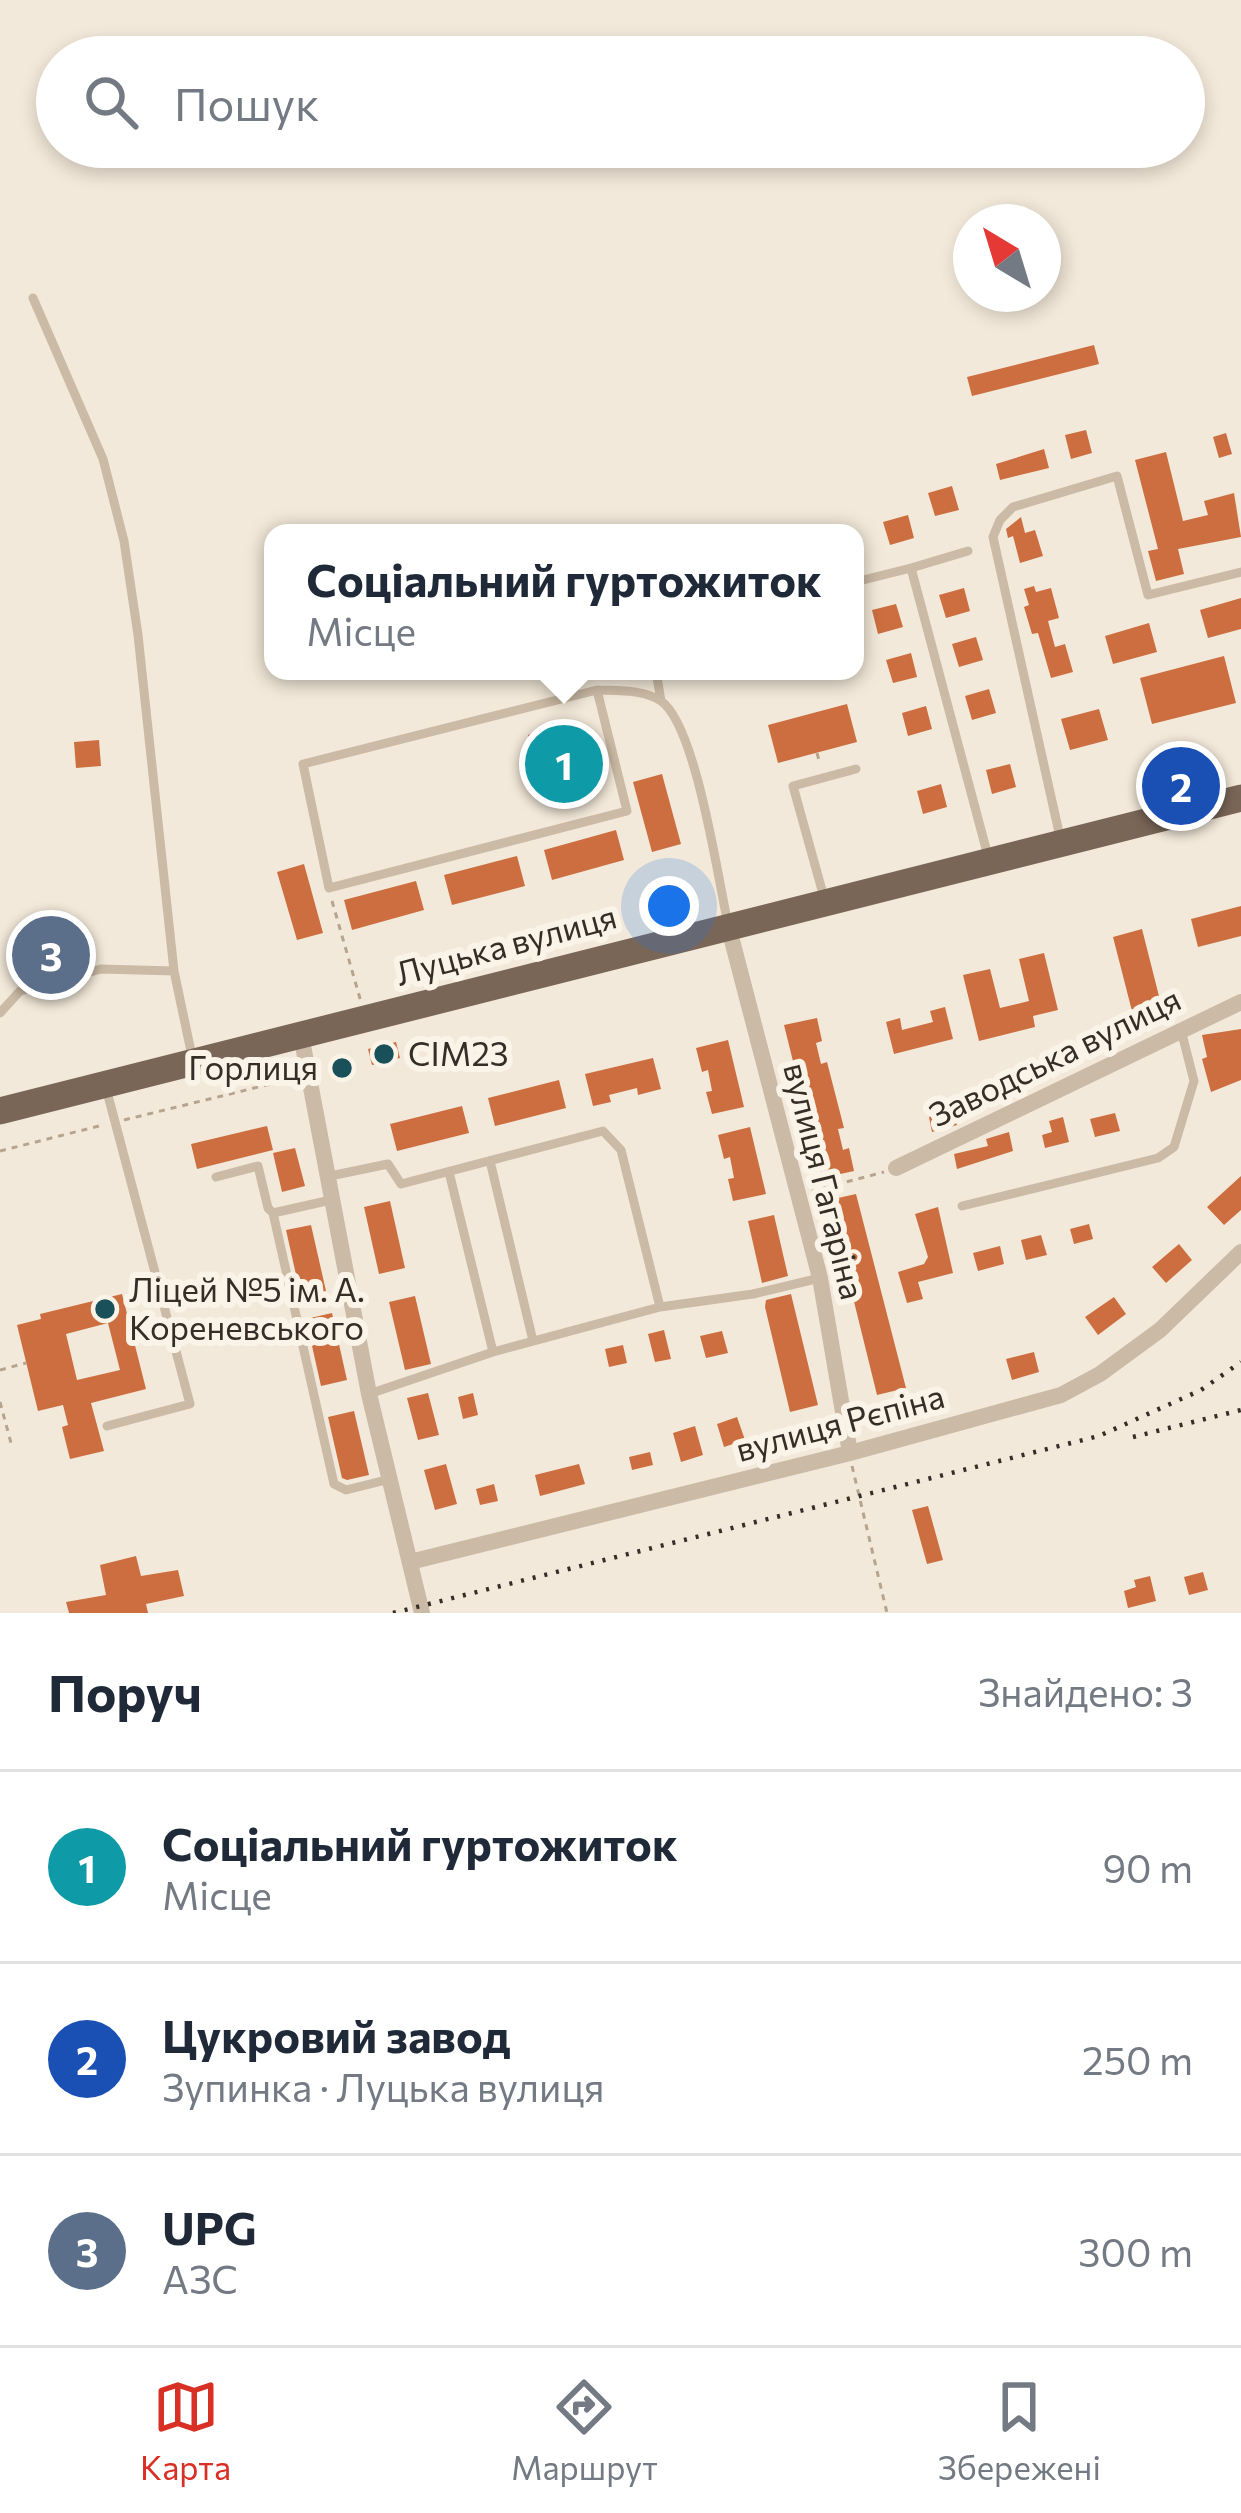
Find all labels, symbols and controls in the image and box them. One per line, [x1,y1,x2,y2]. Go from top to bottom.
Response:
search box [36,36,1205,168]
icon: search [78,69,144,135]
text: Пошук [174,75,319,130]
north arrow [953,204,1061,312]
popup [264,524,864,680]
text: Соціальний гуртожиток [306,551,822,606]
text: Місце [306,606,416,654]
pin: 1 [525,719,603,809]
pin: 2 [1142,741,1220,831]
your location [639,876,699,936]
street label: Луцька вулиця [391,894,621,993]
pin: 3 [12,910,90,1000]
street label: Заводська вулиця [922,977,1187,1134]
place label: СІМ23 [408,1032,509,1073]
marker: СІМ23 [371,1041,397,1067]
place label: Горлиця [188,1046,318,1087]
marker: Горлиця [329,1055,355,1081]
street label: вулиця Гагаріна [776,1058,875,1303]
place label: Ліцей №5 ім. А. Кореневського [129,1268,365,1347]
marker: Ліцей №5 ім. А. Кореневського [92,1296,118,1322]
street label: вулиця Рєпіна [731,1374,948,1469]
text: Поруч [48,1660,202,1723]
text: Знайдено: 3 [978,1667,1193,1715]
text: Соціальний гуртожиток [162,1815,678,1870]
text: 1 [78,1843,96,1891]
text: 90 m [1102,1843,1193,1891]
text: Місце [162,1870,272,1918]
text: Цукровий завод [162,2007,510,2062]
text: 2 [76,2035,98,2083]
text: 250 m [1082,2035,1193,2083]
text: Зупинка · Луцька вулиця [162,2062,605,2110]
text: UPG [162,2199,257,2254]
text: 3 [76,2227,98,2275]
text: 300 m [1078,2227,1193,2275]
text: АЗС [162,2254,238,2302]
tab: Карта [140,2374,231,2487]
tab: Маршрут [511,2374,658,2487]
tab: Збережені [938,2374,1101,2487]

